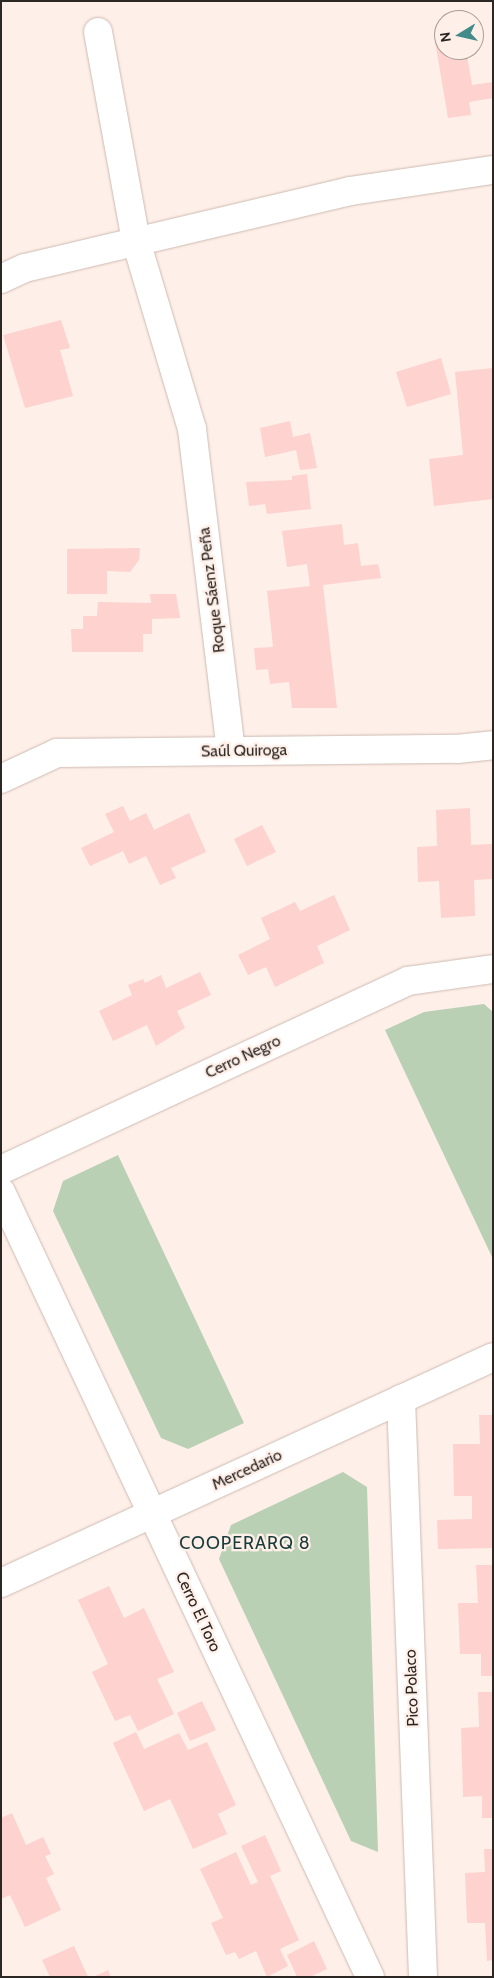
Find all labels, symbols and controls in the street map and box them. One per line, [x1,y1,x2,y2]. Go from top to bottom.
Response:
north arrow [434,10,484,60]
text: N [436,31,455,43]
street label: Roque Sáenz Peña [195,526,229,654]
street label: Saúl Quiroga [201,741,287,761]
street label: Cerro Negro [202,1031,284,1083]
street label: Mercedario [209,1445,285,1495]
district label: COOPERARQ 8 [178,1532,312,1554]
street label: Cerro El Toro [171,1569,225,1655]
street label: Pico Polaco [401,1649,423,1727]

